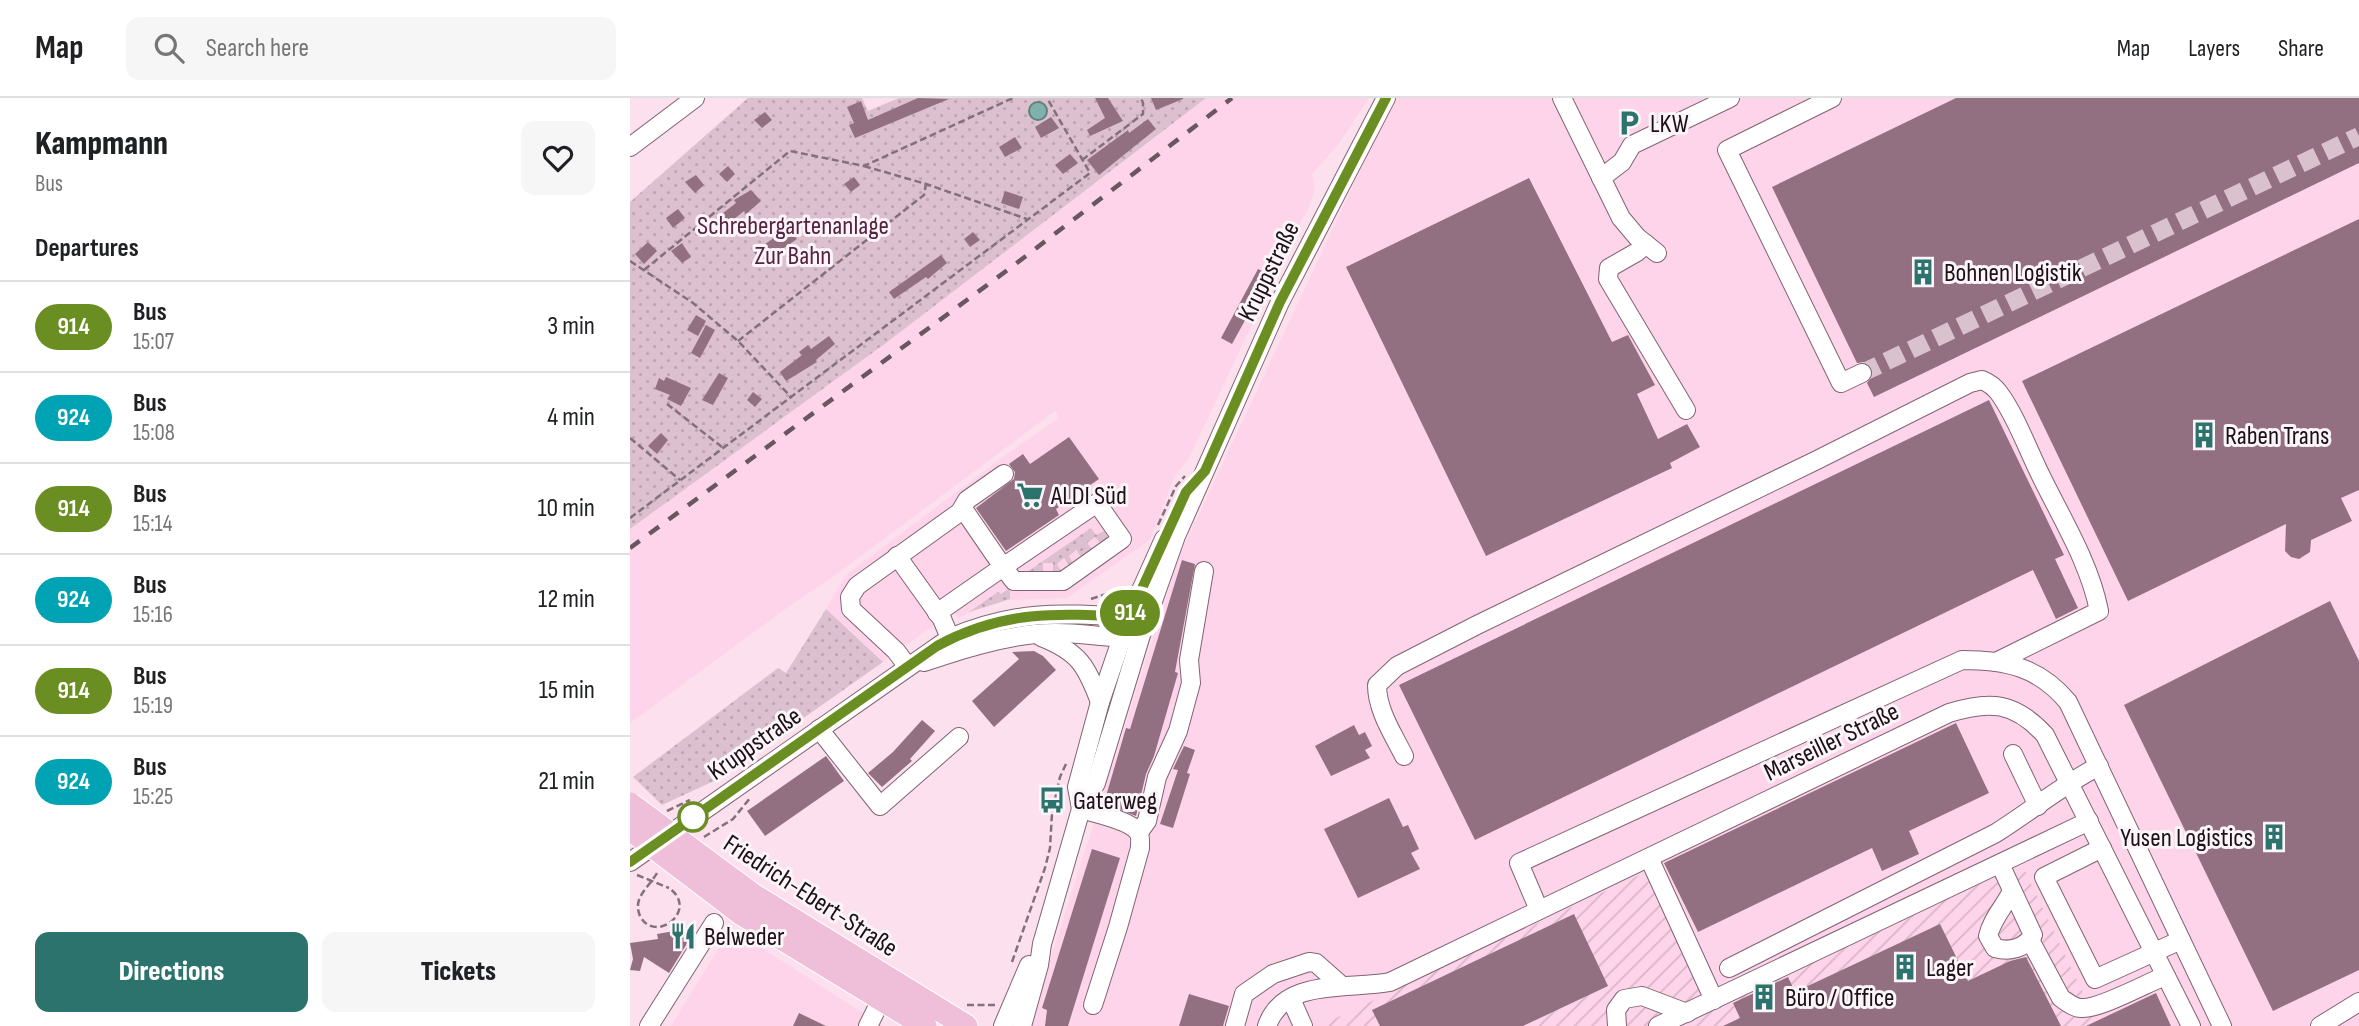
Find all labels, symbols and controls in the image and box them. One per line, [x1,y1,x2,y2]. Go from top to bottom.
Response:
search box [126,17,616,80]
text: Map [35,28,84,68]
icon: search [150,29,188,67]
text: Search here [206,33,309,64]
text: Map [2117,34,2150,63]
text: Layers [2188,34,2240,63]
text: Share [2278,34,2324,63]
parking icon: LKW [1614,108,1644,138]
place label: LKW [1650,109,1689,140]
button: heart [521,121,595,195]
text: Kampmann [35,124,168,164]
text: Bus [35,170,63,198]
park label: Schrebergartenanlage Zur Bahn [697,211,889,272]
street label: Kruppstraße [1232,217,1307,327]
text: Departures [35,233,139,264]
building icon: Bohnen Logistik [1908,257,1938,287]
place label: Bohnen Logistik [1944,258,2082,289]
text: Bus [133,297,167,328]
text: 3 min [547,311,595,342]
text: 914 [57,312,90,341]
text: 15:07 [133,328,174,356]
text: Bus [133,388,167,419]
text: 4 min [547,402,595,433]
text: 924 [57,403,90,432]
text: 15:08 [133,419,175,447]
building icon: Raben Trans [2189,420,2219,450]
place label: Raben Trans [2225,421,2329,452]
text: Bus [133,479,167,510]
supermarket icon: ALDI Süd [1015,480,1045,510]
place label: ALDI Süd [1050,481,1127,512]
text: 10 min [538,493,595,524]
text: 914 [57,494,90,523]
text: 15:14 [133,510,172,538]
text: Bus [133,570,167,601]
text: 12 min [538,584,595,615]
text: 924 [57,585,90,614]
line badge: 914 [1090,590,1170,636]
text: 914 [1114,598,1146,627]
text: 15:16 [133,601,173,629]
text: Bus [133,661,167,692]
text: 15 min [539,675,595,706]
text: 914 [57,676,90,705]
text: 15:19 [133,692,173,720]
street label: Marseiller Straße [1759,696,1904,788]
street label: Kruppstraße [702,701,808,788]
text: Bus [133,752,167,783]
text: 21 min [538,766,595,797]
text: 924 [57,767,90,796]
text: 15:25 [133,783,173,811]
bus stop icon: Gaterweg [1037,785,1067,815]
place label: Gaterweg [1073,786,1157,817]
unlabelled marker [678,802,708,832]
building icon: Yusen Logistics [2259,822,2289,852]
place label: Yusen Logistics [2120,823,2253,854]
street label: Friedrich-Ebert-Straße [717,828,903,964]
restaurant icon: Belweder [668,921,698,951]
place label: Belweder [704,922,785,953]
button: Directions [35,932,308,1012]
button: Tickets [322,932,595,1012]
building icon: Lager [1890,952,1920,982]
place label: Lager [1926,953,1974,984]
building icon: Büro / Office [1749,982,1779,1012]
place label: Büro / Office [1785,983,1894,1014]

